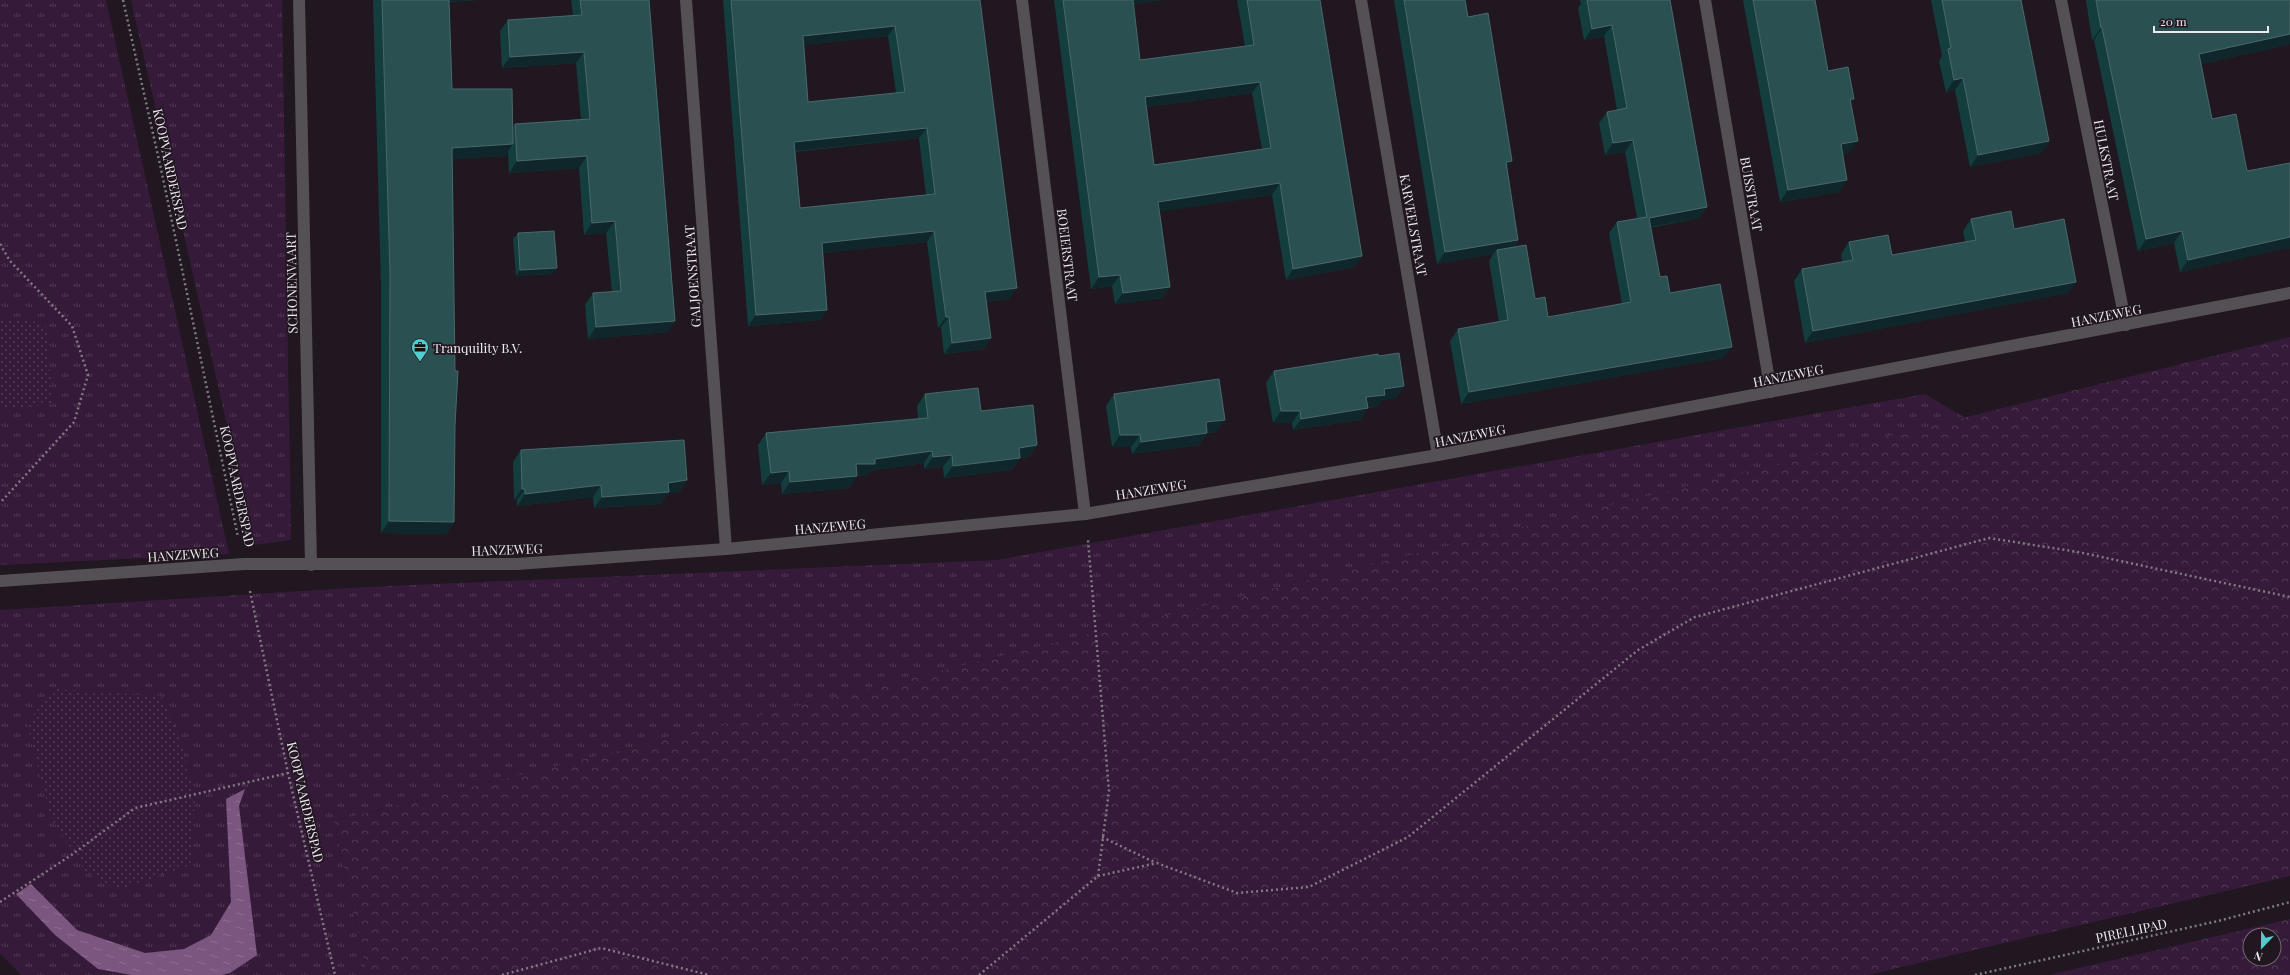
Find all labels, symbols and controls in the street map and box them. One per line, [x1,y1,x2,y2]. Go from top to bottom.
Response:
scale bar [2154,8,2268,34]
text: 20 m [2160,13,2187,29]
street label: KOOPVAARDERSPAD [150,107,192,231]
street label: HULKSTRAAT [2091,118,2123,202]
street label: BUISSTRAAT [1737,155,1767,233]
street label: KARVEELSTRAAT [1397,173,1431,277]
street label: BOEIERSTRAAT [1054,208,1082,302]
street label: GALJOENSTRAAT [680,224,704,328]
street label: SCHONENVAART [282,232,300,334]
street label: HANZEWEG [2069,300,2143,330]
office icon: Tranquility B.V. [410,337,430,362]
place label: Tranquility B.V. [433,339,522,356]
street label: HANZEWEG [1751,360,1825,390]
street label: HANZEWEG [1433,420,1507,450]
street label: KOOPVAARDERSPAD [217,424,259,548]
street label: HANZEWEG [1114,475,1188,503]
street label: HANZEWEG [794,514,866,538]
street label: HANZEWEG [471,539,543,559]
street label: HANZEWEG [147,543,219,565]
street label: KOOPVAARDERSPAD [284,740,328,864]
street label: PIRELLIPAD [2094,914,2168,946]
north arrow [2242,927,2282,967]
text: N [2252,948,2265,965]

